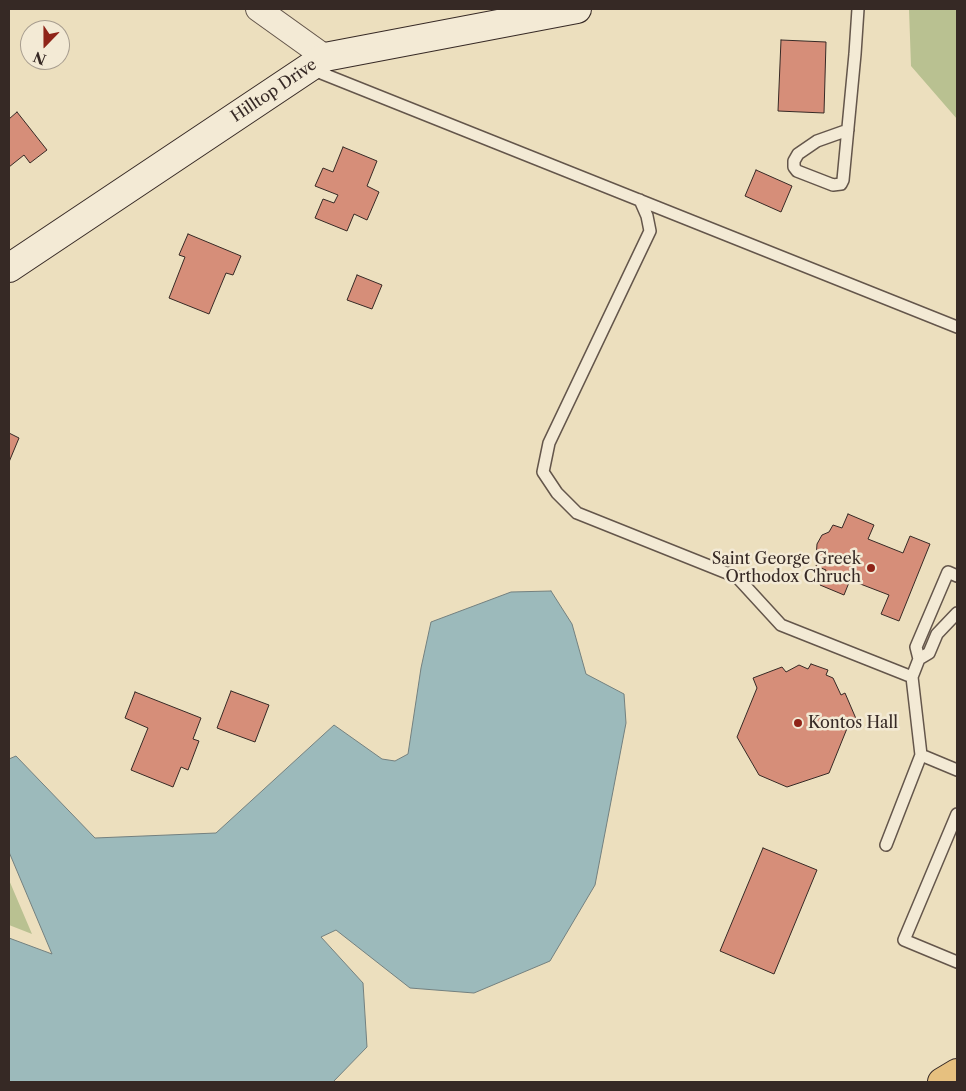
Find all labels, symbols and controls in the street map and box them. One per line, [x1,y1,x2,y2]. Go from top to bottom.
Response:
north arrow [20,20,70,70]
text: N [31,47,49,69]
street label: Hilltop Drive [227,55,321,127]
place label: Saint George Greek Orthodox Chruch [712,549,861,587]
marker: Saint George Greek Orthodox Chruch [865,562,877,574]
place label: Kontos Hall [808,713,898,733]
marker: Kontos Hall [792,717,804,729]

